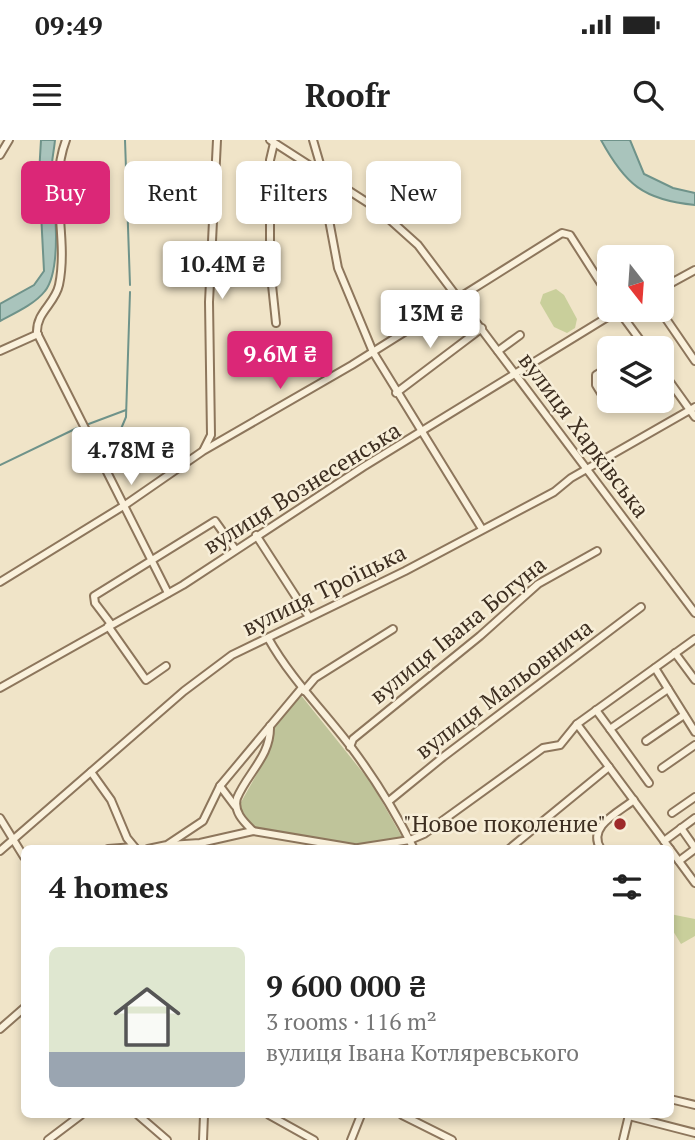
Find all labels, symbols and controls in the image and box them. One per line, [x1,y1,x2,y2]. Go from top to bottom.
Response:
text: 09:49 [35,8,103,42]
text: Roofr [305,74,390,116]
icon: menu [28,76,66,114]
icon: search [629,76,667,114]
chip: Buy [21,161,110,224]
chip: Rent [124,161,222,224]
chip: Filters [236,161,352,224]
chip: New [366,161,461,224]
pin: 10.4M ₴ [157,242,287,301]
north arrow [597,245,674,322]
map controls [597,245,674,413]
text: 10.4M ₴ [179,248,265,279]
pin: 13M ₴ [381,290,479,350]
text: 13M ₴ [397,297,463,328]
pin: 9.6M ₴ [223,331,337,391]
button: layers [597,336,674,413]
text: 9.6M ₴ [243,338,317,369]
street label: вулиця Харківська [512,346,657,524]
street label: вулиця Вознесенська [197,414,407,561]
pin: 4.78M ₴ [66,428,196,487]
text: 4.78M ₴ [88,434,174,465]
street label: вулиця Троїцька [237,536,411,643]
street label: вулиця Івана Богуна [363,549,553,710]
street label: вулиця Мальовнича [409,611,599,766]
place label: "Новое поколение" [403,808,606,839]
marker: "Новое поколение" [612,816,628,832]
text: 4 homes [49,867,168,907]
icon: filters [608,868,646,906]
text: 9 600 000 ₴ [266,966,426,1006]
icon: home [105,975,189,1059]
text: 3 rooms · 116 m² [266,1006,437,1037]
text: вулиця Івана Котляревського [266,1037,579,1068]

